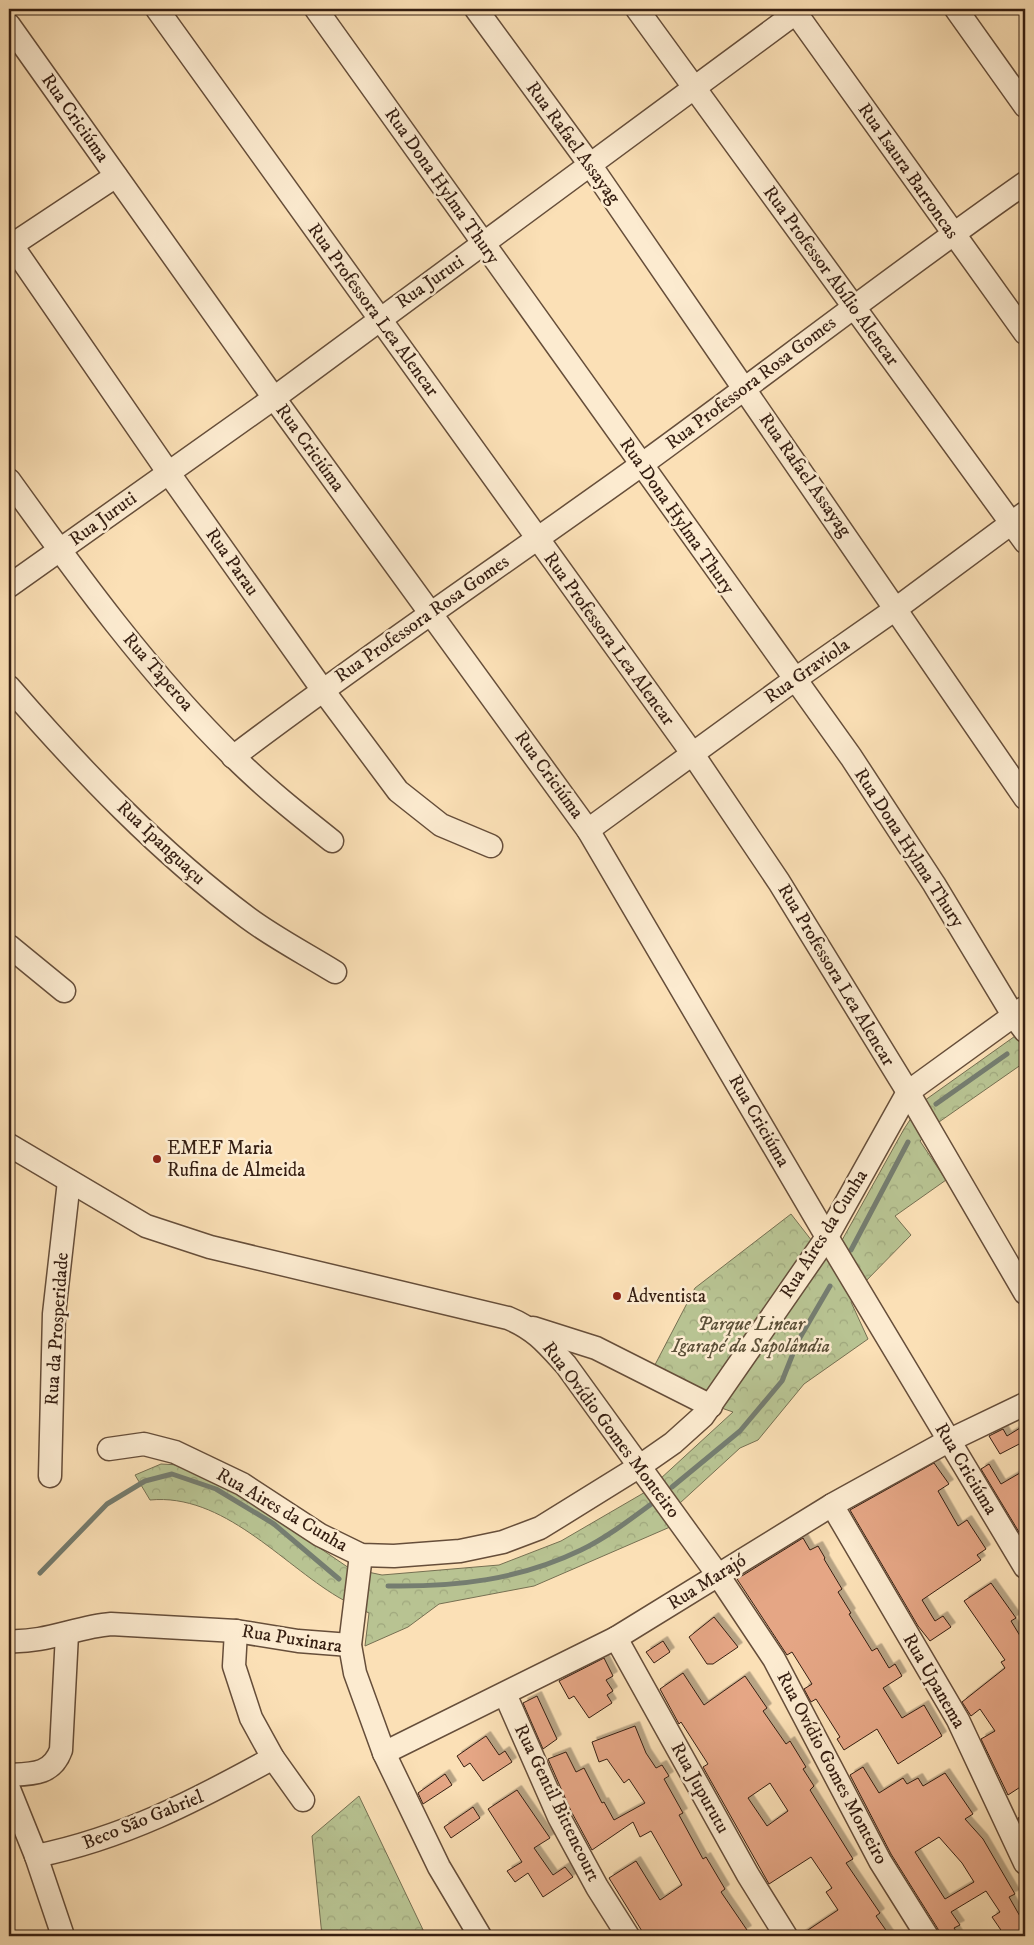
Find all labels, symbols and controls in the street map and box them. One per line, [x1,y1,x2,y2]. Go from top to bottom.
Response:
street label: Rua Criciúma [36,69,114,167]
street label: Rua Rafael Assayag [521,77,626,209]
street label: Rua Isaura Barroncas [853,99,963,243]
street label: Rua Dona Hylma Thury [379,104,505,269]
street label: Rua Professor Abílio Alencar [758,182,904,370]
street label: Rua Professora Lea Alencar [302,219,444,401]
street label: Rua Juruti [392,250,468,314]
street label: Rua Professora Rosa Gomes [661,311,841,455]
street label: Rua Criciúma [270,400,350,496]
street label: Rua Rafael Assayag [754,409,857,542]
street label: Rua Dona Hylma Thury [614,434,740,599]
street label: Rua Juruti [65,487,141,551]
street label: Rua Parau [200,524,264,600]
street label: Rua Professora Lea Alencar [538,548,680,730]
street label: Rua Professora Rosa Gomes [330,550,514,688]
street label: Rua Taperoa [118,628,198,716]
street label: Rua Graviola [760,633,854,709]
street label: Rua Criciúma [509,727,589,823]
street label: Rua Dona Hylma Thury [849,764,970,933]
street label: Rua Ipanguaçu [112,796,210,890]
street label: Rua Professora Lea Alencar [772,880,900,1070]
street label: Rua Criciúma [723,1071,795,1171]
place label: EMEF Maria Rufina de Almeida [167,1137,305,1182]
marker: EMEF Maria Rufina de Almeida [151,1153,163,1165]
street label: Rua Aires da Cunha [775,1165,873,1303]
street label: Rua da Prosperidade [40,1251,74,1406]
place label: Adventista [627,1285,706,1308]
marker: Adventista [611,1290,623,1302]
park label: Parque Linear Igarapé da Sapolândia [671,1313,830,1359]
street label: Rua Ovídio Gomes Monteiro [537,1337,685,1523]
street label: Rua Criciúma [930,1419,1002,1519]
street label: Rua Aires da Cunha [212,1463,352,1557]
street label: Rua Marajó [663,1549,751,1615]
street label: Rua Puxinara [240,1620,344,1658]
street label: Rua Upanema [898,1629,970,1733]
street label: Rua Ovídio Gomes Monteiro [771,1668,893,1868]
street label: Rua Gentil Bittencourt [509,1721,605,1885]
street label: Rua Jupurutu [666,1738,734,1838]
street label: Beco São Gabriel [79,1785,207,1855]

